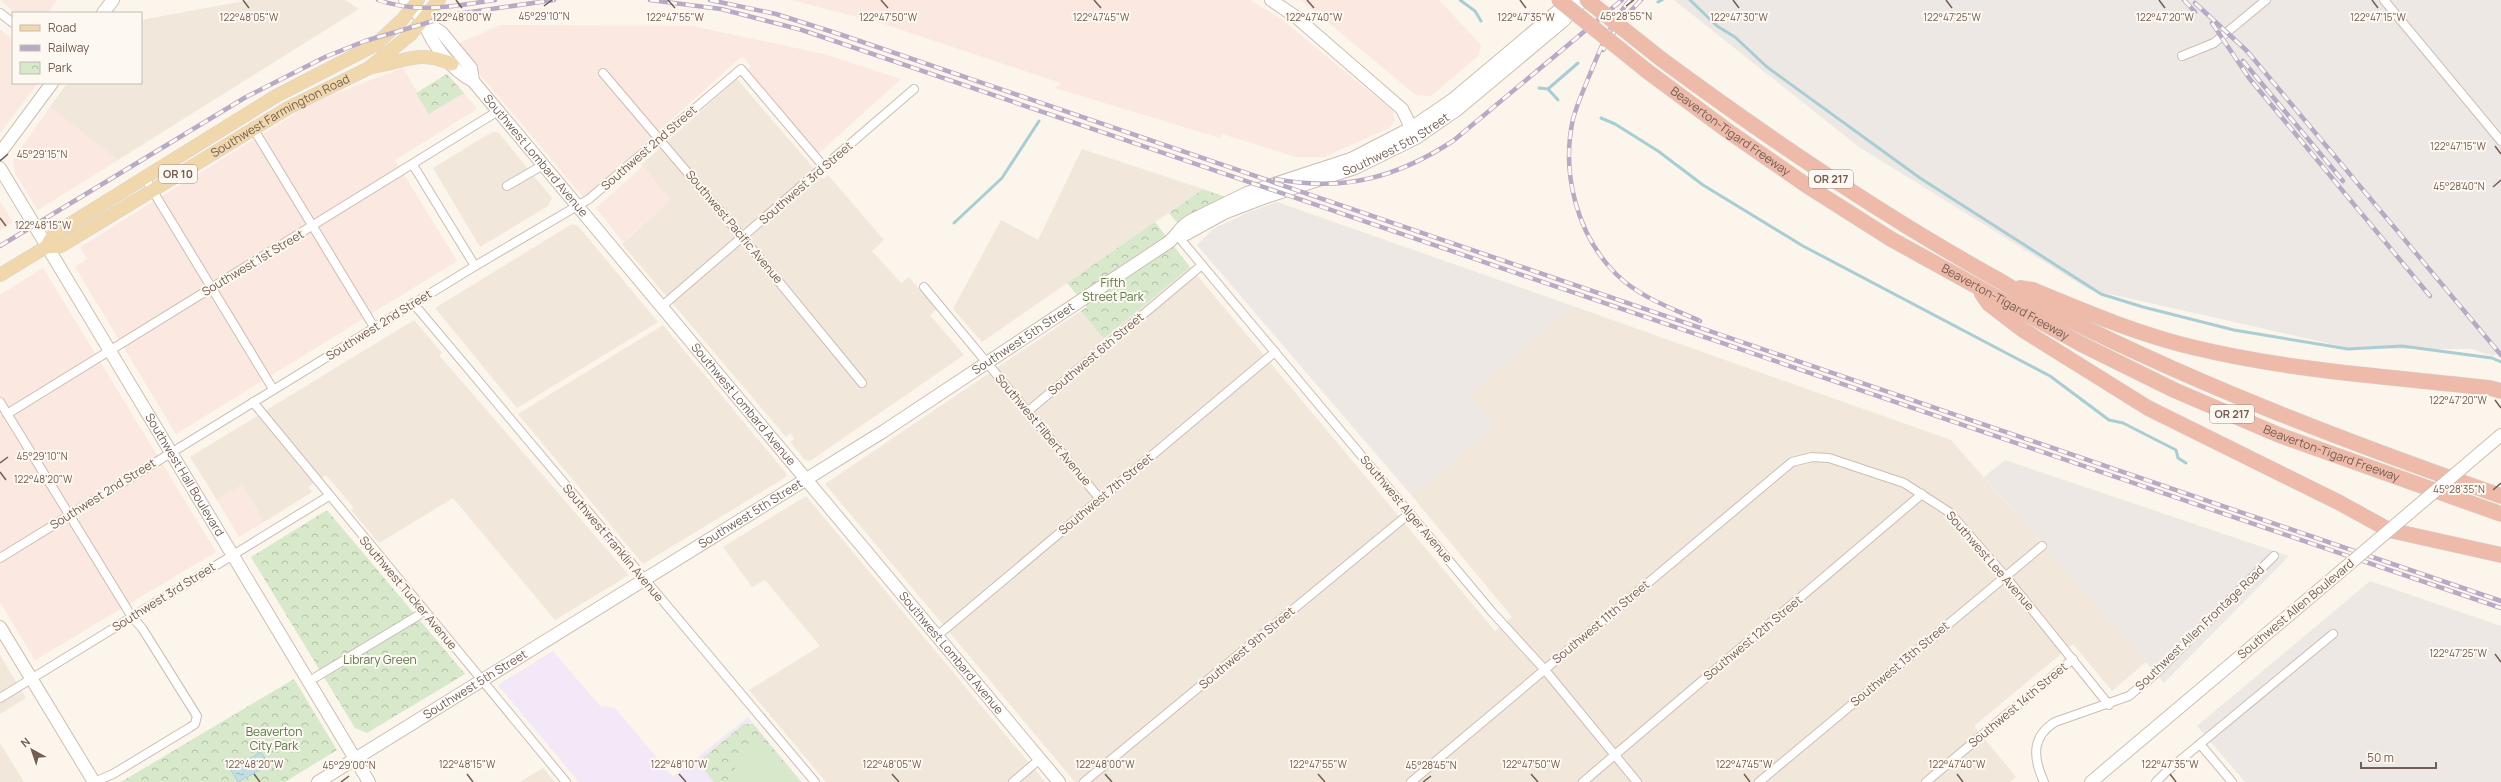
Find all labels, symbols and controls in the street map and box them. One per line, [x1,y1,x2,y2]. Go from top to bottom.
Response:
text: 45°29'10"N [519,9,570,23]
text: 45°28'55"N [1600,9,1652,23]
text: 122°48'05"W [220,10,279,24]
text: 122°48'00"W [432,10,492,24]
text: 122°47'55"W [646,10,704,24]
text: 122°47'50"W [859,10,918,24]
text: 122°47'45"W [1073,10,1130,24]
text: 122°47'40"W [1286,10,1343,24]
text: 122°47'35"W [1497,10,1555,24]
text: 122°47'30"W [1710,10,1769,24]
text: 122°47'25"W [1923,10,1981,24]
text: 122°47'20"W [2136,10,2195,24]
text: 122°47'15"W [2350,10,2407,24]
legend [12,12,142,84]
text: Road [48,19,76,36]
text: Railway [48,39,90,56]
text: Park [48,59,73,76]
street label: Southwest Farmington Road [207,70,352,161]
street label: Beaverton-Tigard Freeway [1667,82,1795,180]
street label: Southwest Lombard Avenue [480,90,592,220]
street label: Southwest 2nd Street [597,101,700,194]
street label: Southwest 5th Street [1340,108,1453,180]
street label: Southwest 3rd Street [755,137,856,228]
text: 122°47'15"W [2430,139,2487,153]
text: 45°29'15"N [17,147,67,161]
road number: OR 10 [159,165,197,183]
street label: Southwest Pacific Avenue [682,166,787,287]
road number: OR 217 [1809,170,1853,188]
text: 45°28'40"N [2433,179,2485,193]
text: 122°48'15"W [15,218,72,232]
street label: Southwest 1st Street [198,225,307,300]
street label: Beaverton-Tigard Freeway [1938,259,2073,344]
park label: Fifth Street Park [1082,274,1145,305]
street label: Southwest 2nd Street [323,285,435,364]
street label: Southwest 5th Street [968,298,1078,378]
street label: Southwest 6th Street [1044,308,1147,399]
street label: Southwest Lombard Avenue [687,339,800,469]
street label: Southwest Filbert Avenue [991,370,1095,489]
text: 122°47'20"W [2429,393,2488,407]
road number: OR 217 [2210,405,2254,423]
street label: Southwest Hall Boulevard [141,410,228,539]
street label: Beaverton-Tigard Freeway [2261,420,2403,486]
text: 45°29'10"N [17,449,68,463]
street label: Southwest 7th Street [1055,449,1157,538]
street label: Southwest Alger Avenue [1356,451,1456,566]
street label: Southwest 2nd Street [47,454,159,533]
text: 122°48'20"W [14,472,73,486]
street label: Southwest 5th Street [695,474,806,552]
street label: Southwest Franklin Avenue [559,480,668,605]
text: 45°28'35"N [2433,482,2485,496]
street label: Southwest Lee Avenue [1942,507,2038,614]
street label: Southwest Tucker Avenue [356,532,461,653]
street label: Southwest Allen Boulevard [2234,555,2358,663]
street label: Southwest 3rd Street [109,558,219,635]
street label: Southwest Allen Frontage Road [2131,561,2268,694]
street label: Southwest 11th Street [1548,576,1653,667]
street label: Southwest Lombard Avenue [895,588,1008,718]
street label: Southwest 12th Street [1700,591,1806,684]
street label: Southwest 9th Street [1195,602,1298,693]
street label: Southwest 13th Street [1847,617,1953,710]
street label: Southwest 5th Street [420,645,530,723]
text: 122°47'25"W [2429,646,2487,660]
park label: Library Green [343,651,417,668]
street label: Southwest 14th Street [1965,658,2071,751]
park label: Beaverton City Park [246,723,302,754]
north arrow [12,730,52,770]
text: N [17,734,33,750]
scale bar [2361,744,2436,770]
text: 50 m [2367,749,2394,766]
text: 122°48'20"W [225,757,284,771]
text: 122°48'15"W [439,757,496,771]
text: 122°48'10"W [651,757,708,771]
text: 122°48'05"W [863,757,922,771]
text: 122°48'00"W [1075,757,1135,771]
text: 122°47'55"W [1289,757,1347,771]
text: 122°47'50"W [1502,757,1561,771]
text: 122°47'45"W [1716,757,1773,771]
text: 122°47'40"W [1929,757,1986,771]
text: 122°47'35"W [2141,757,2199,771]
text: 45°29'00"N [322,758,376,772]
text: 45°28'45"N [1405,758,1457,772]

